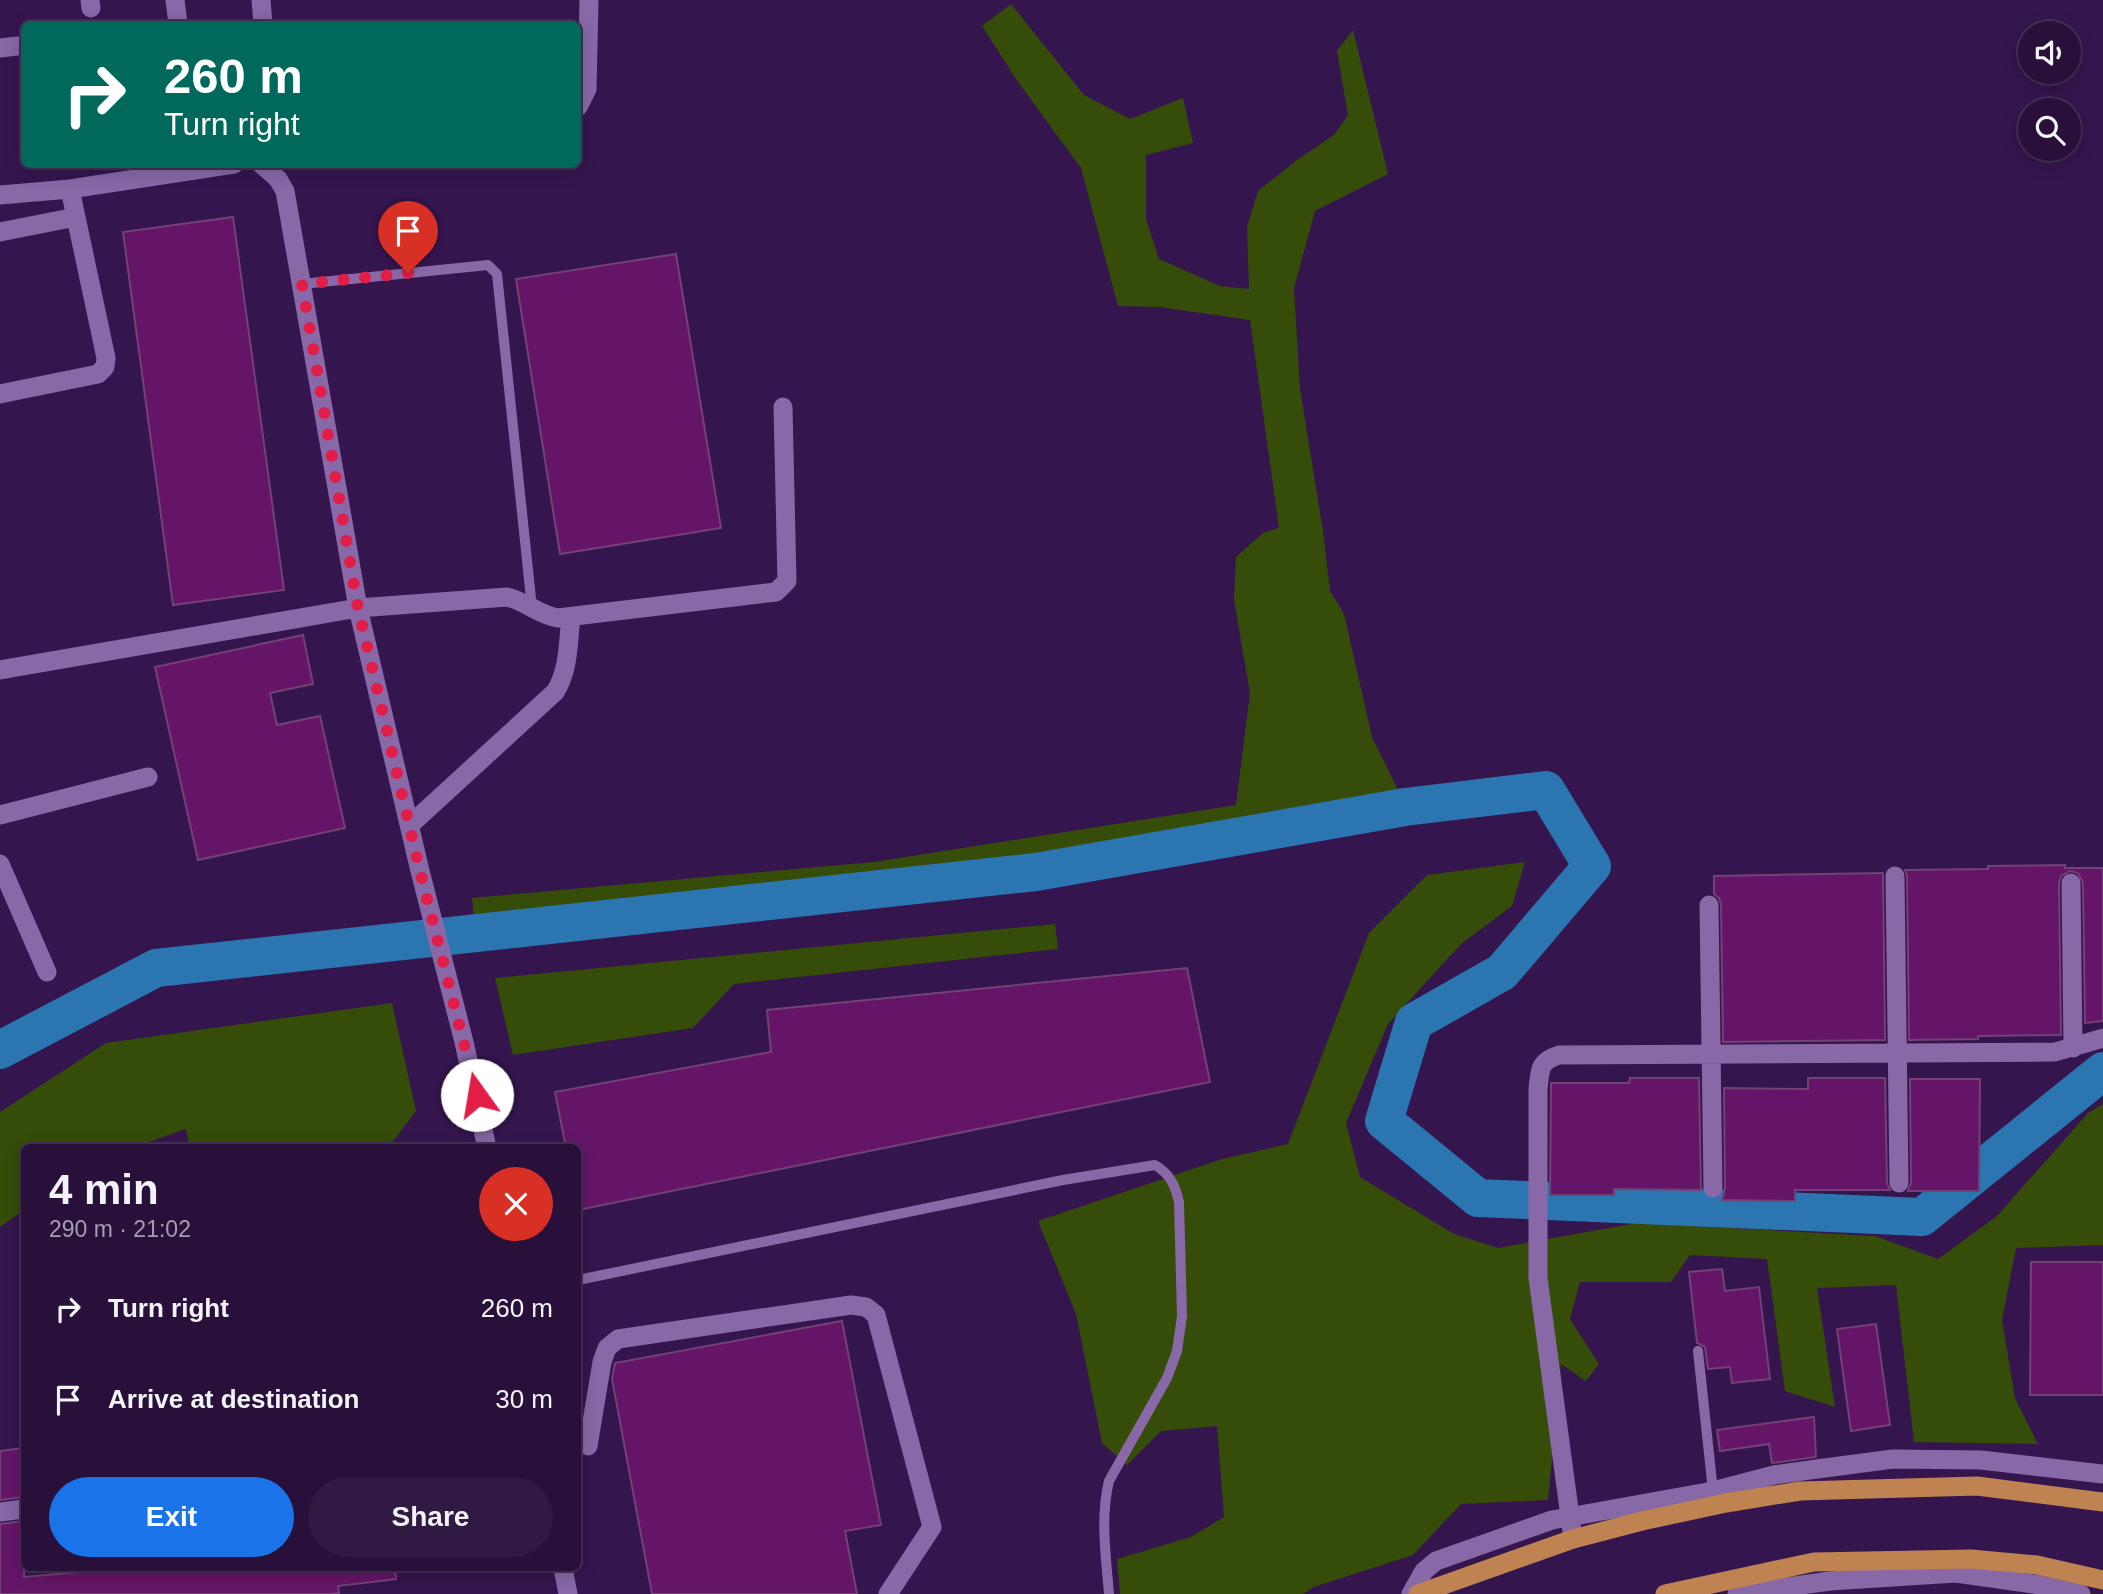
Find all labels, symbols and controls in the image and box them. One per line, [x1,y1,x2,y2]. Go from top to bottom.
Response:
map controls [2018,21,2081,161]
button: sound [2018,21,2081,84]
icon: right [49,49,140,140]
text: 260 m [164,49,303,103]
button: search [2018,98,2081,161]
text: Turn right [164,106,300,142]
pin [378,201,438,273]
icon: arrive [389,212,427,250]
position arrow [440,1058,514,1132]
text: 4 min [49,1166,159,1213]
button: close [479,1167,553,1241]
text: 290 m · 21:02 [49,1216,191,1242]
icon: right [49,1290,87,1328]
text: Turn right [108,1293,229,1323]
text: 260 m [481,1293,553,1323]
icon: arrive [49,1381,87,1419]
text: Arrive at destination [108,1384,359,1414]
text: 30 m [495,1384,553,1414]
button: Exit [49,1477,294,1557]
button: Share [308,1477,553,1557]

